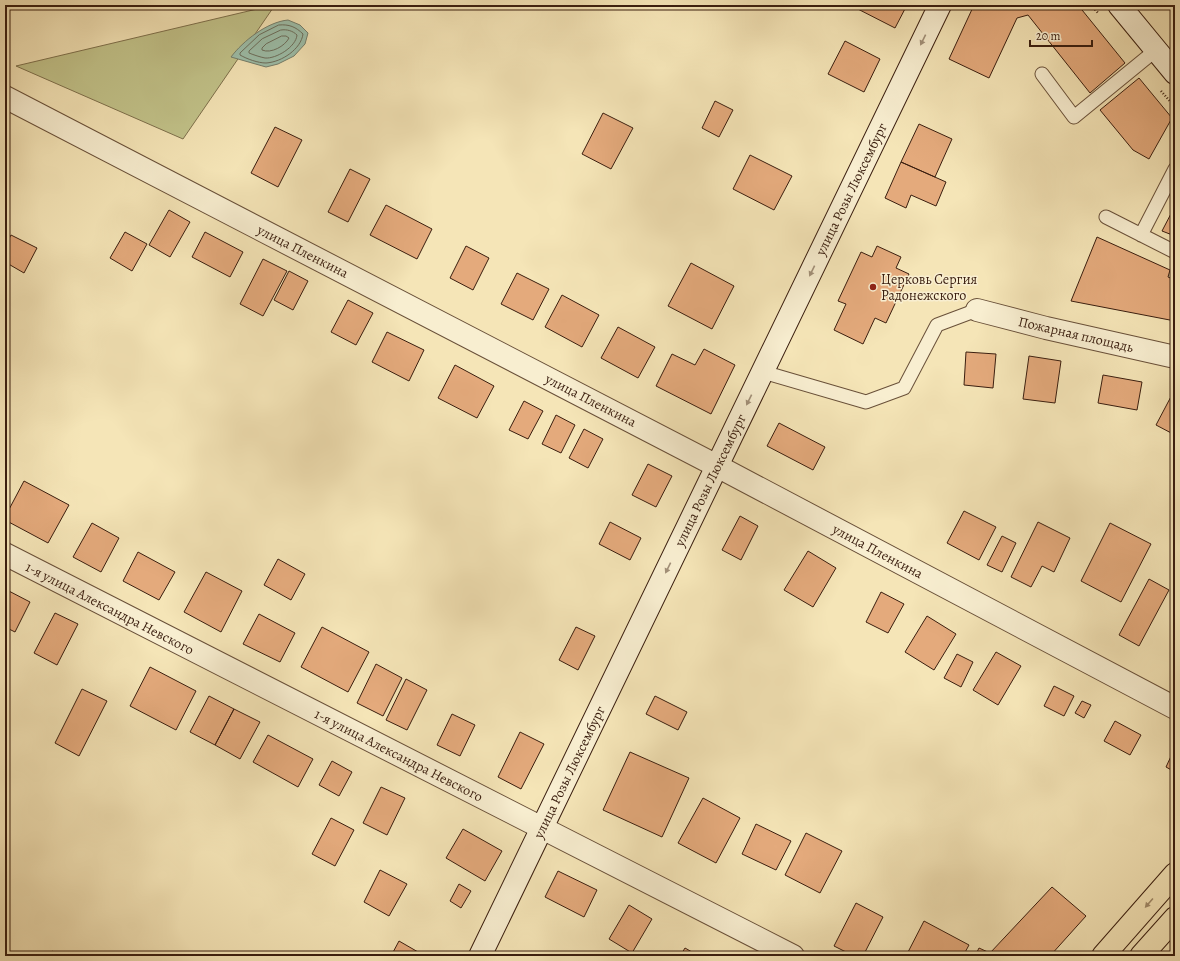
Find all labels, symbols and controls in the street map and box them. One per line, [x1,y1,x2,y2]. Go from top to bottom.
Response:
scale bar [1030,22,1092,48]
text: 20 m [1036,28,1060,44]
one-way arrow [920,34,926,46]
street label: улица Розы Люксембург [811,120,892,260]
street label: улица Пленкина [253,220,352,283]
one-way arrow [809,265,815,276]
place label: Церковь Сергия Радонежского [881,270,978,305]
marker: Церковь Сергия Радонежского [868,282,878,292]
street label: Пожарная площадь [1016,312,1135,357]
street label: улица Пленкина [541,369,640,432]
one-way arrow [746,395,752,406]
street label: улица Розы Люксембург [670,411,751,551]
street label: улица Пленкина [828,519,927,584]
street label: 1-я улица Александра Невского [22,558,197,659]
one-way arrow [665,562,671,573]
street label: улица Розы Люксембург [529,703,610,843]
street label: 1-я улица Александра Невского [311,705,486,806]
one-way arrow [1145,898,1154,908]

